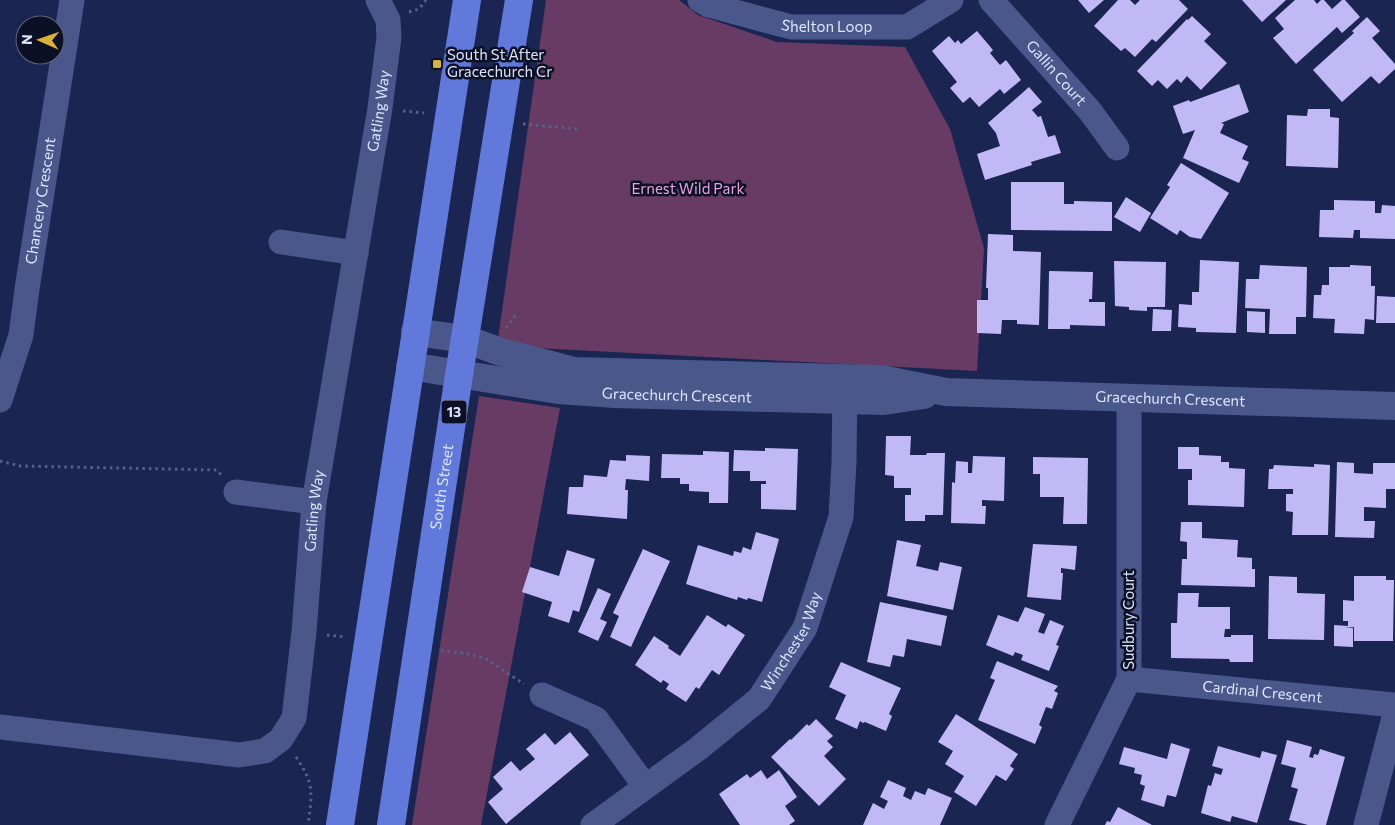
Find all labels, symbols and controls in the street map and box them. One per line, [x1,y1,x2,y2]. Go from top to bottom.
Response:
north arrow [15,15,65,65]
street label: Shelton Loop [780,15,872,35]
text: N [18,34,35,45]
street label: Gallin Court [1023,36,1091,109]
place label: South St After Gracechurch Cr [447,45,552,80]
marker: South St After Gracechurch Cr [431,58,443,70]
street label: Gatling Way [363,69,393,153]
street label: Chancery Crescent [21,136,59,265]
park label: Ernest Wild Park [631,179,745,197]
street label: Gracechurch Crescent [601,383,752,406]
street label: Gracechurch Crescent [1095,387,1246,409]
road number: 13 [442,401,466,424]
street label: South Street [426,443,456,531]
street label: Gatling Way [300,468,327,552]
street label: Sudbury Court [1119,570,1137,670]
street label: Winchester Way [757,589,824,694]
street label: Cardinal Crescent [1202,676,1323,706]

